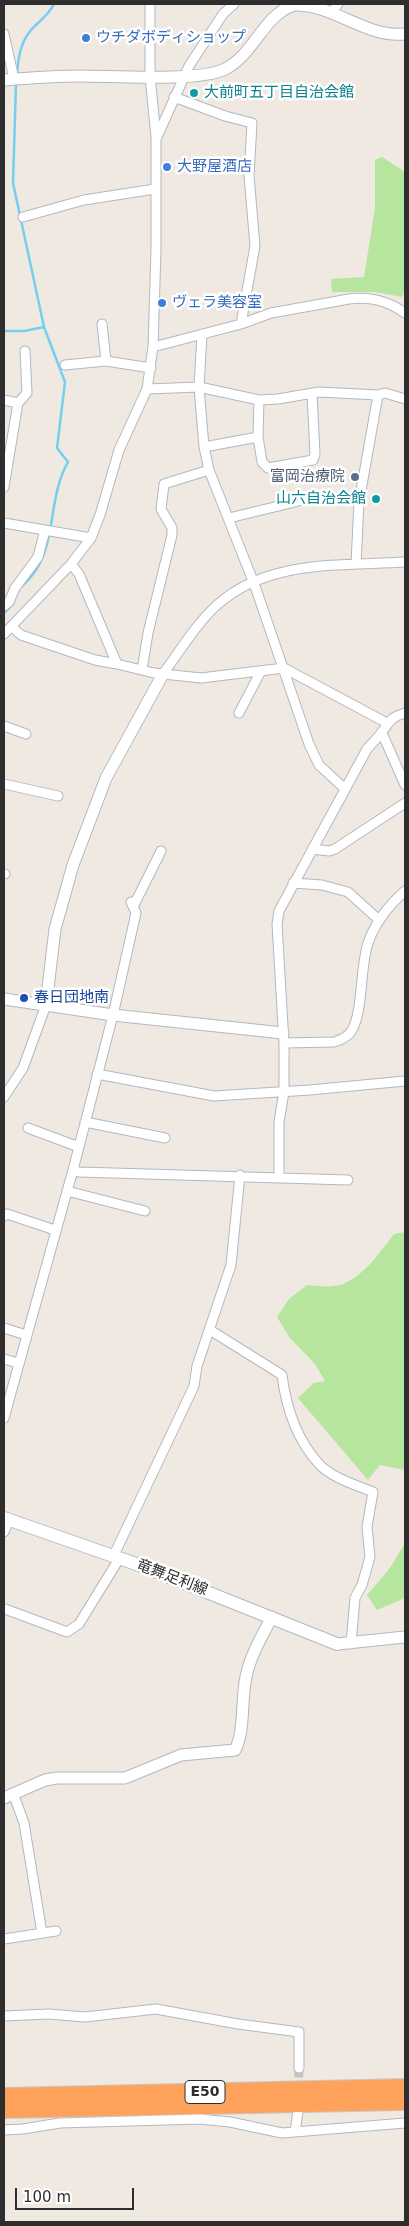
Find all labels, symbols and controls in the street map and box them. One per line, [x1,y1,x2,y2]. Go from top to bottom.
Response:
place label: ウチダボディショップ [96,29,246,47]
marker: ウチダボディショップ [80,32,92,44]
place label: 大前町五丁目自治会館 [204,84,354,102]
marker: 大前町五丁目自治会館 [188,87,200,99]
place label: 大野屋酒店 [177,158,252,176]
marker: 大野屋酒店 [161,161,173,173]
place label: ヴェラ美容室 [172,294,262,312]
marker: ヴェラ美容室 [156,297,168,309]
place label: 富岡治療院 [270,468,345,486]
marker: 富岡治療院 [349,471,361,483]
place label: 山六自治会館 [276,490,366,508]
marker: 山六自治会館 [370,493,382,505]
place label: 春日団地南 [34,989,109,1007]
marker: 春日団地南 [18,992,30,1004]
street label: 竜舞足利線 [134,1556,210,1600]
road number: E50 [185,2080,225,2104]
scale bar [18,2178,136,2210]
text: 100 m [23,2188,71,2206]

